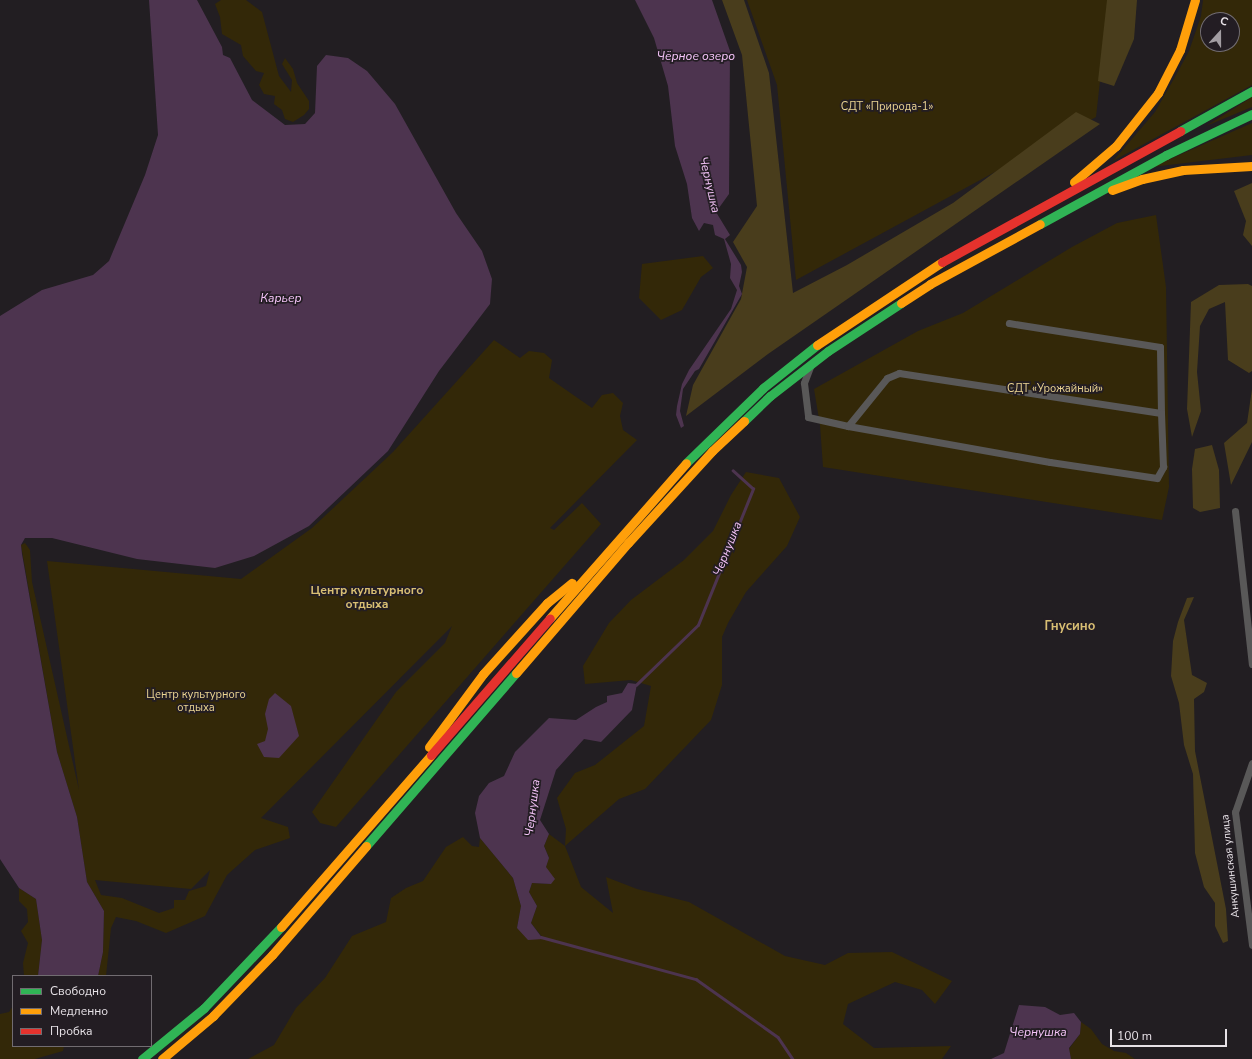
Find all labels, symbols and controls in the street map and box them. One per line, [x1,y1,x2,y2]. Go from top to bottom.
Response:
north arrow [1200,12,1240,52]
text: С [1218,13,1230,30]
water label: Чёрное озеро [657,50,735,64]
park label: СДТ «Природа-1» [841,100,933,114]
water label: Чернушка [696,155,722,215]
water label: Карьер [260,292,302,306]
park label: СДТ «Урожайный» [1007,382,1103,396]
water label: Чернушка [711,520,745,578]
district label: Центр культурного отдыха [311,584,423,612]
district label: Гнусино [1045,618,1095,634]
park label: Центр культурного отдыха [146,689,246,715]
water label: Чернушка [522,779,544,837]
street label: Анкушинская улица [1219,814,1243,918]
legend [12,975,152,1047]
text: Свободно [50,983,106,999]
text: Медленно [50,1003,108,1019]
scale bar [1112,1021,1229,1047]
text: Пробка [50,1023,93,1039]
water label: Чернушка [1009,1026,1067,1040]
text: 100 m [1117,1028,1152,1044]

